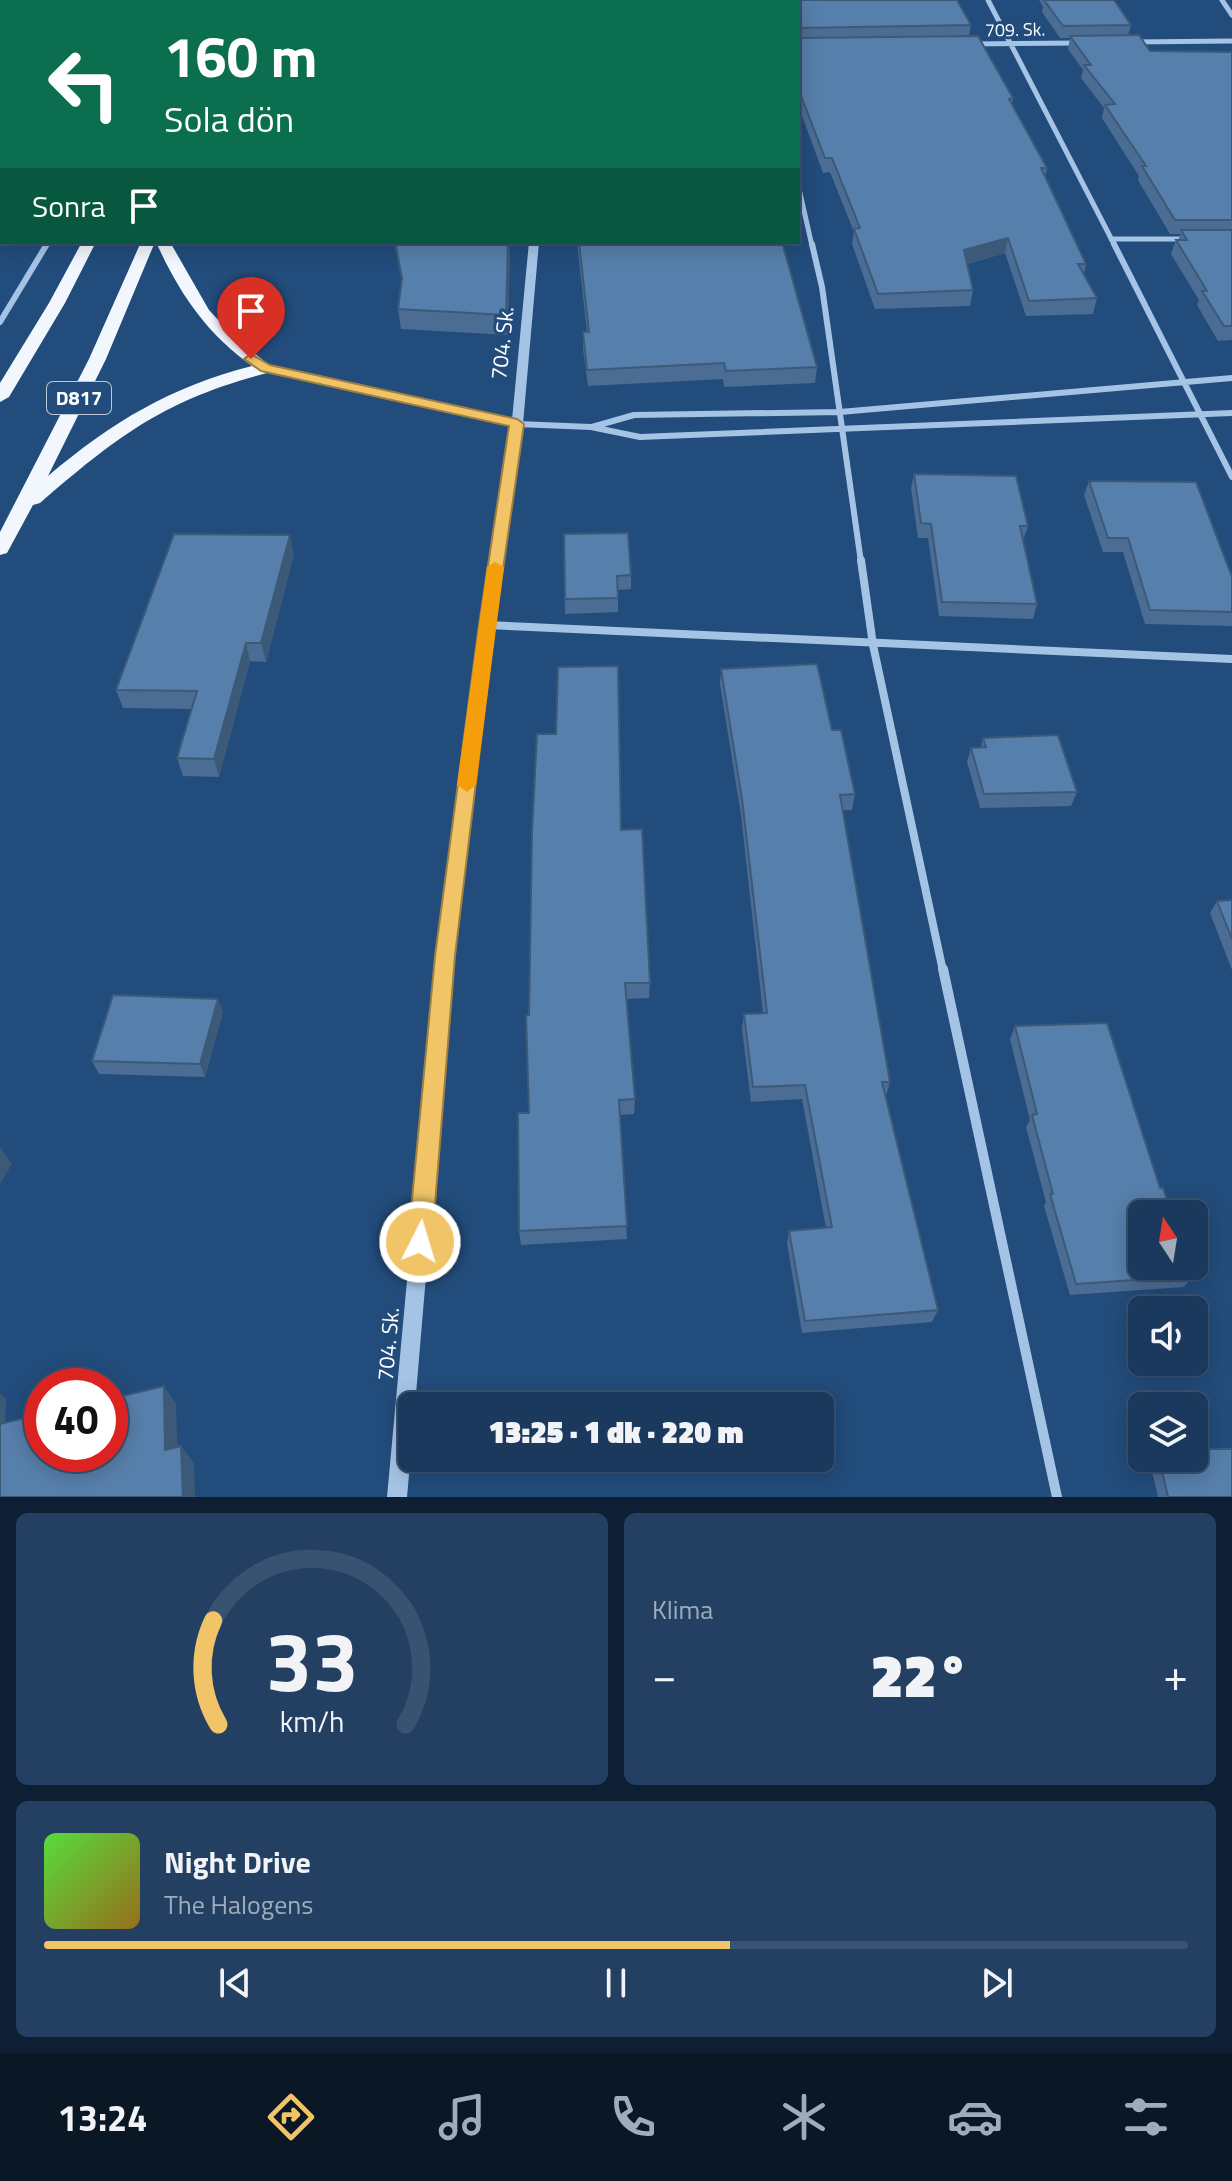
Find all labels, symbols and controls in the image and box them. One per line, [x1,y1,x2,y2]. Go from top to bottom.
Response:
text: 160 m [164,14,317,99]
street label: 709. Sk. [985,15,1045,44]
icon: left [32,32,136,136]
text: Sola dön [164,91,294,146]
text: Sonra [32,183,106,229]
icon: arrive [122,184,166,228]
pin [217,277,285,359]
icon: arrive [229,289,273,333]
street label: 704. Sk. [481,305,523,381]
road number: D817 [47,382,111,414]
position arrow [378,1200,462,1284]
north arrow [1128,1200,1208,1280]
map controls [1128,1200,1208,1472]
button: sound [1128,1296,1208,1376]
street label: 704. Sk. [368,1306,408,1382]
speed limit sign: 40 [24,1368,128,1472]
button: layers [1128,1392,1208,1472]
text: 13:25 · 1 dk · 220 m [489,1409,743,1455]
text: Klima [652,1590,713,1629]
text: 33 [265,1597,359,1723]
text: 22° [871,1629,970,1720]
text: − [652,1641,677,1708]
text: + [1163,1641,1188,1708]
text: km/h [280,1700,344,1743]
text: Night Drive [164,1839,311,1885]
text: The Halogens [164,1885,313,1924]
icon: previous [213,1961,257,2005]
icon: pause [594,1961,638,2005]
icon: next [975,1961,1019,2005]
icon: directions [263,2089,319,2145]
icon: music [434,2089,490,2145]
icon: phone [605,2089,661,2145]
icon: climate [776,2089,832,2145]
icon: car [947,2089,1003,2145]
icon: filters [1118,2089,1174,2145]
text: 13:24 [58,2090,147,2145]

